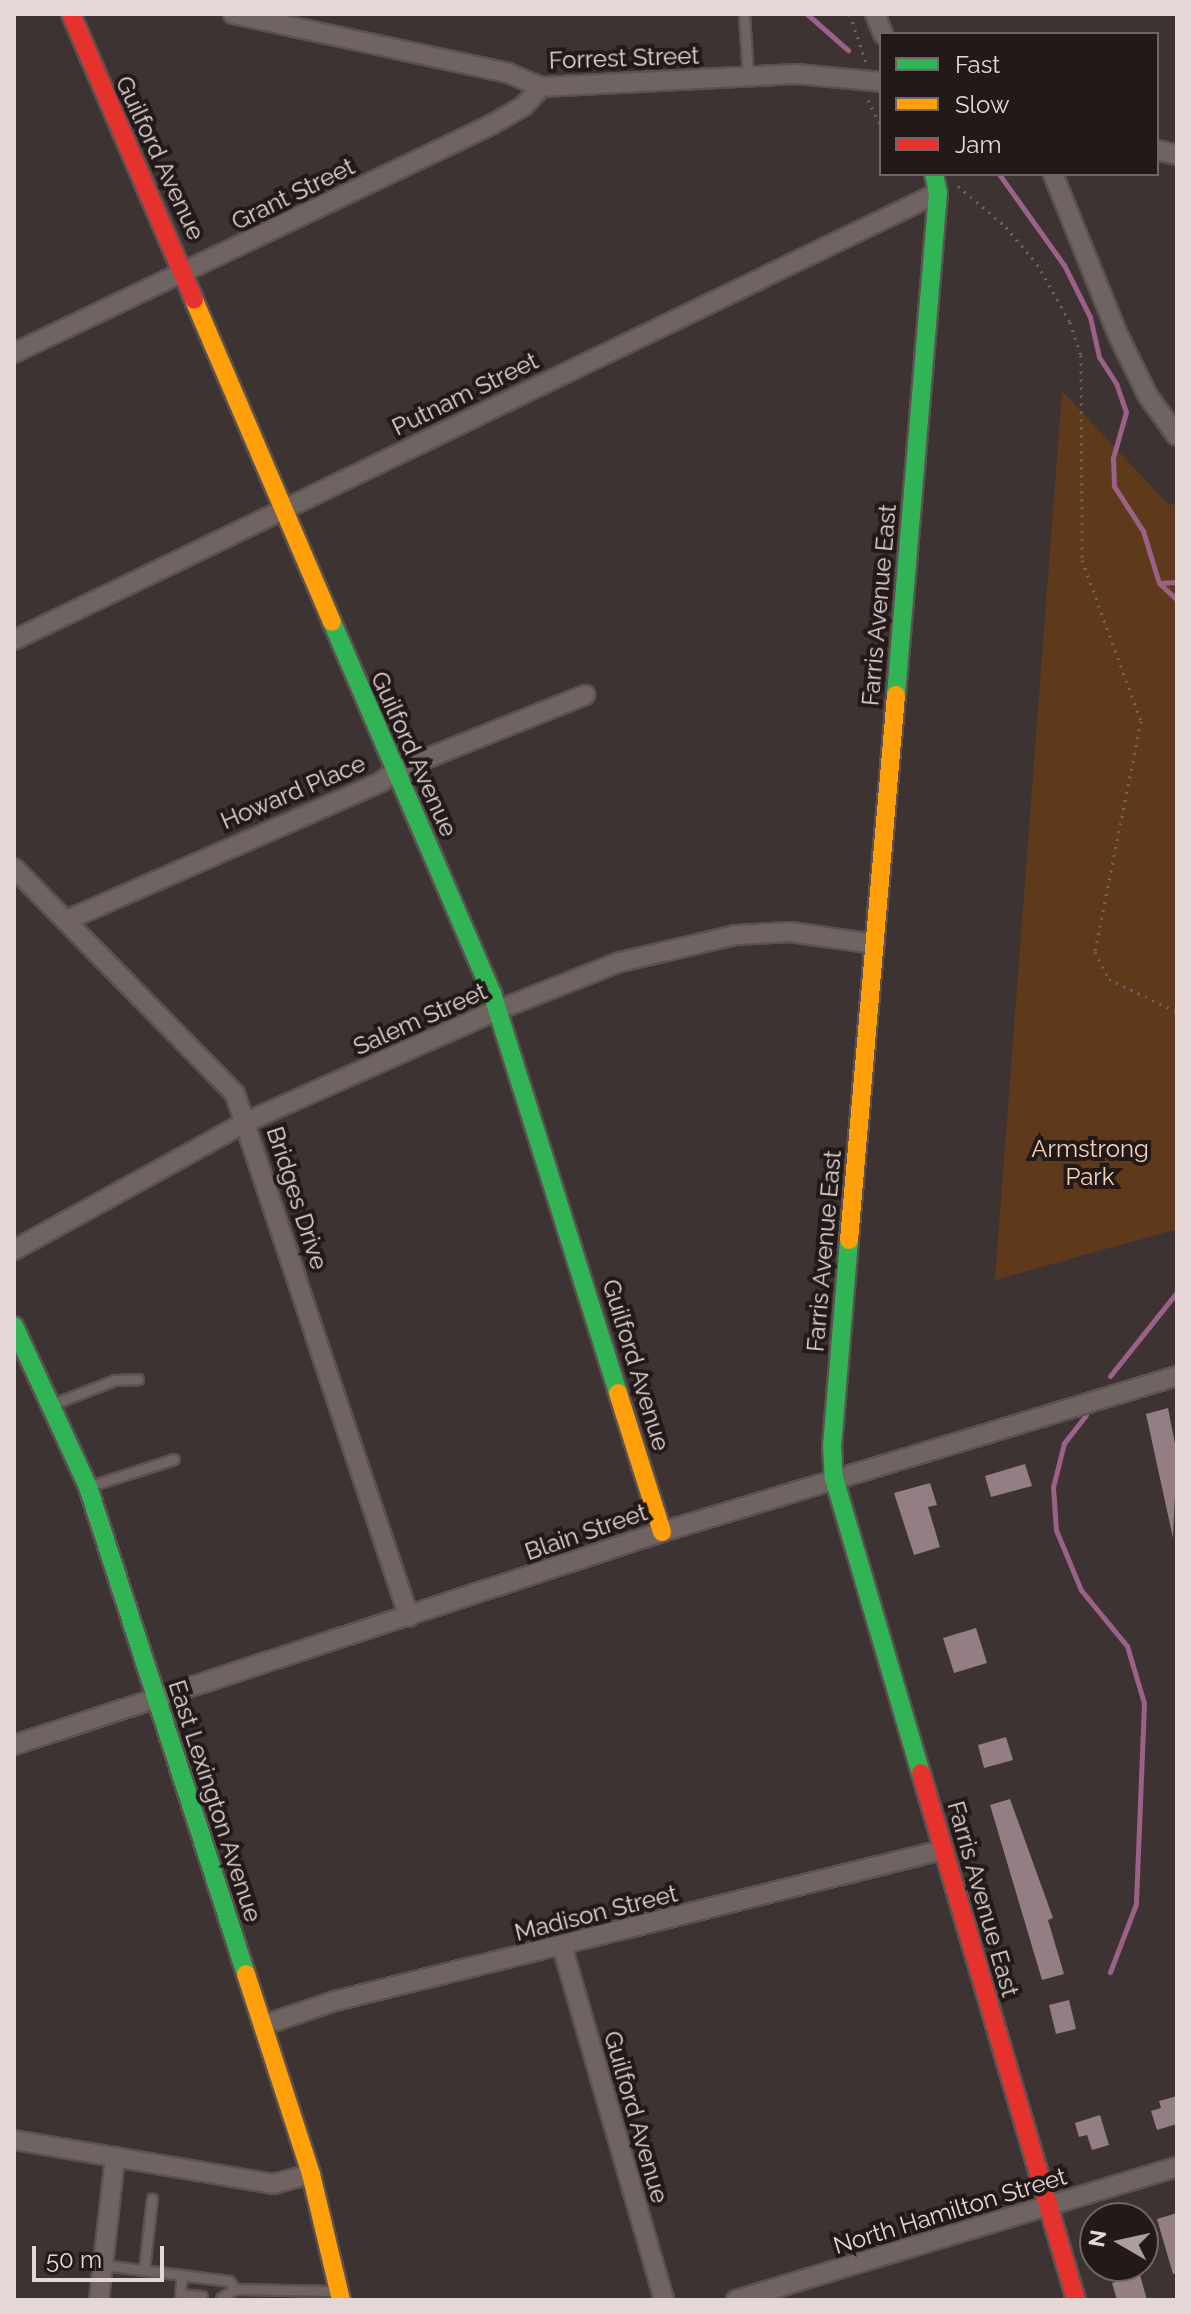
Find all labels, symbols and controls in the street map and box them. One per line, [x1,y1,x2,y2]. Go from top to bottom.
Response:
legend [879,32,1159,176]
street label: Forrest Street [548,41,700,75]
text: Fast [955,50,1000,79]
street label: Guilford Avenue [109,71,211,245]
text: Slow [955,90,1009,119]
text: Jam [955,130,1001,159]
street label: Grant Street [227,152,359,236]
street label: Putnam Street [387,346,543,442]
street label: Farris Avenue East [856,503,902,707]
street label: Guilford Avenue [365,667,463,841]
street label: Howard Place [216,749,370,835]
street label: Salem Street [349,977,491,1061]
street label: Bridges Drive [260,1123,334,1273]
park label: Armstrong Park [1031,1135,1149,1191]
street label: Farris Avenue East [801,1149,847,1353]
street label: Guilford Avenue [596,1276,676,1454]
street label: Blain Street [521,1498,651,1566]
street label: East Lexington Avenue [162,1676,268,1926]
street label: Farris Avenue East [941,1797,1025,2001]
street label: Madison Street [512,1879,680,1947]
street label: Guilford Avenue [598,2027,674,2207]
street label: North Hamilton Street [830,2162,1070,2260]
north arrow [1079,2202,1159,2282]
text: N [1083,2228,1111,2249]
scale bar [36,2230,168,2280]
text: 50 m [46,2245,102,2274]

